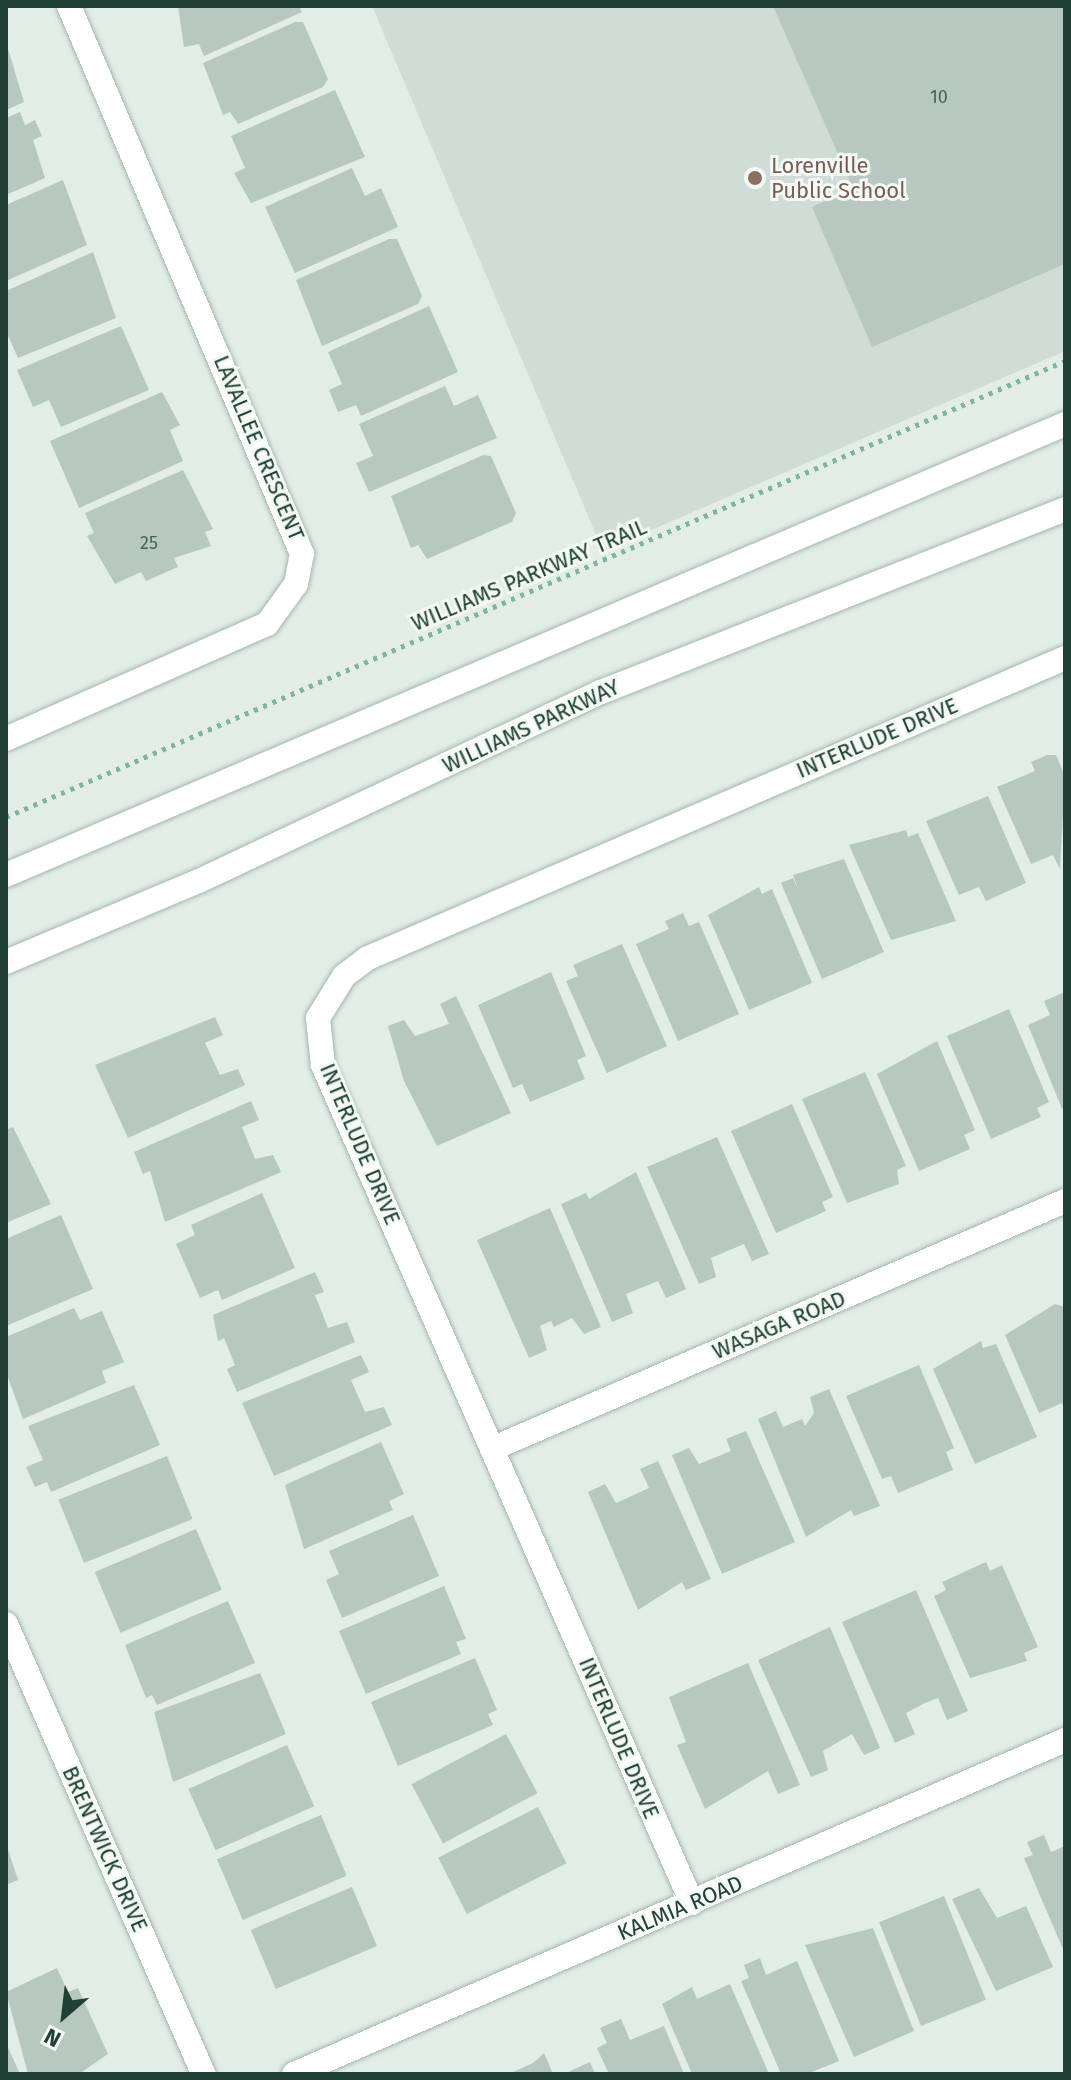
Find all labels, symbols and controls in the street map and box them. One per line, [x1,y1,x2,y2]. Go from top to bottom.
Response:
house number: 10 [930,86,948,108]
place label: Lorenville Public School [771,152,906,204]
marker: Lorenville Public School [746,169,764,187]
street label: LAVALLEE CRESCENT [208,351,310,545]
street label: WILLIAMS PARKWAY TRAIL [407,513,651,637]
house number: 25 [140,532,158,554]
street label: WILLIAMS PARKWAY [438,673,624,779]
street label: INTERLUDE DRIVE [792,692,962,784]
street label: INTERLUDE DRIVE [314,1059,406,1229]
street label: WASAGA ROAD [708,1285,850,1365]
street label: INTERLUDE DRIVE [573,1653,665,1823]
street label: BRENTWICK DRIVE [57,1762,153,1936]
street label: KALMIA ROAD [614,1870,746,1946]
north arrow [24,1976,104,2056]
text: N [40,2022,65,2053]

